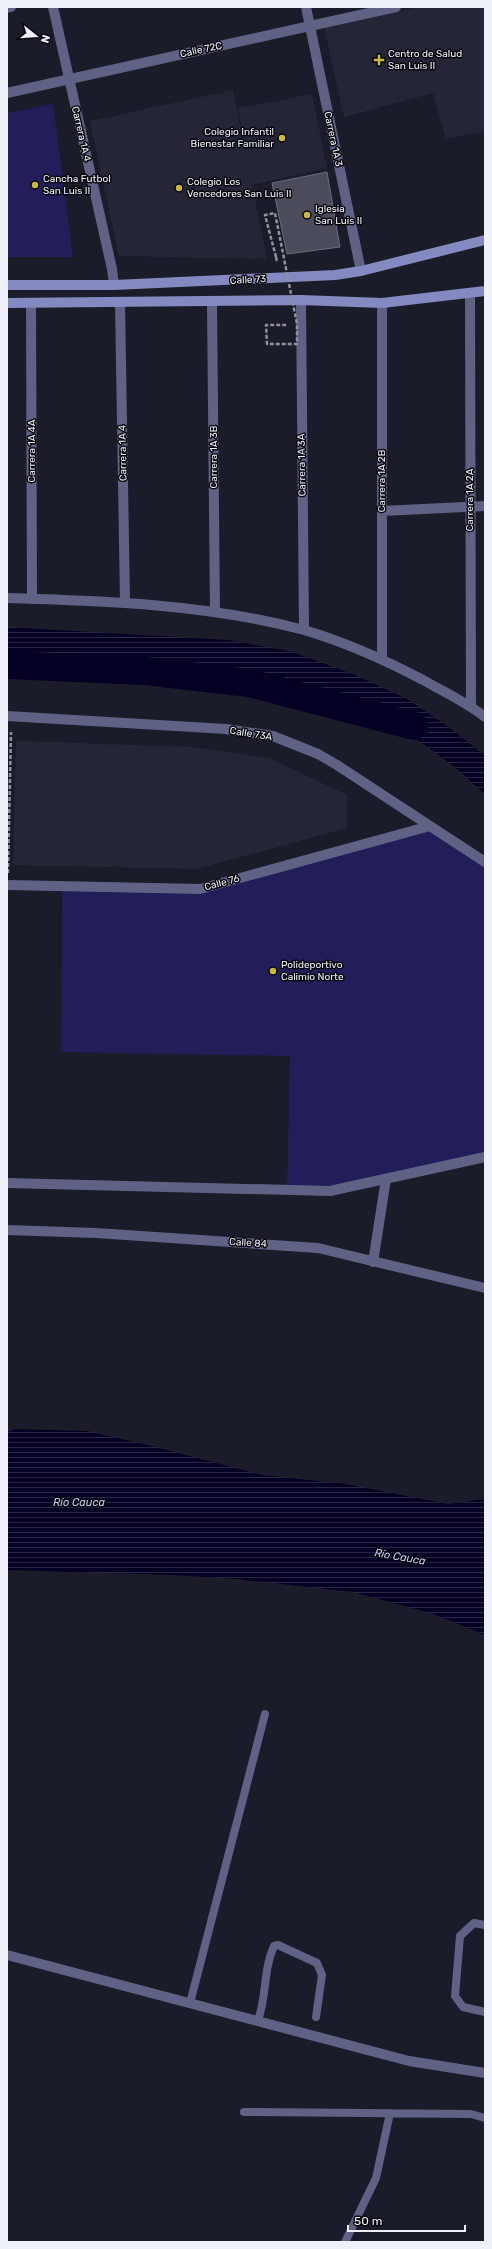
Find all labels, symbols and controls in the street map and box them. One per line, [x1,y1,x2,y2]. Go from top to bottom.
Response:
north arrow [16,16,56,56]
text: N [38,33,52,45]
street label: Calle 72C [179,40,223,60]
place label: Centro de Salud San Luis II [388,48,462,72]
marker: Centro de Salud San Luis II [373,54,385,66]
street label: Carrera 1A 4 [69,105,93,163]
street label: Carrera 1A 3 [321,110,345,168]
place label: Colegio Infantil Bienestar Familiar [191,126,274,150]
marker: Colegio Infantil Bienestar Familiar [277,133,287,143]
place label: Cancha Futbol San Luis II [43,173,111,197]
place label: Colegio Los Vencedores San Luis II [187,176,292,200]
marker: Cancha Futbol San Luis II [30,180,40,190]
marker: Colegio Los Vencedores San Luis II [174,183,184,193]
place label: Iglesia San Luis II [315,203,362,227]
marker: Iglesia San Luis II [302,210,312,220]
street label: Calle 73 [230,273,266,287]
street label: Carrera 1A 4A [26,419,38,483]
street label: Carrera 1A 4 [117,425,129,481]
street label: Carrera 1A 3B [208,425,220,488]
street label: Carrera 1A 3A [295,433,309,497]
street label: Carrera 1A 2B [376,449,388,512]
street label: Carrera 1A 2A [464,468,476,531]
street label: Calle 73A [229,725,273,743]
street label: Calle 76 [203,873,241,893]
place label: Polideportivo Calimio Norte [281,959,344,983]
marker: Polideportivo Calimio Norte [268,966,278,976]
street label: Calle 84 [229,1236,267,1250]
water label: Río Cauca [53,1496,105,1509]
water label: Río Cauca [373,1546,427,1568]
scale bar [348,2207,465,2233]
text: 50 m [354,2214,382,2228]

